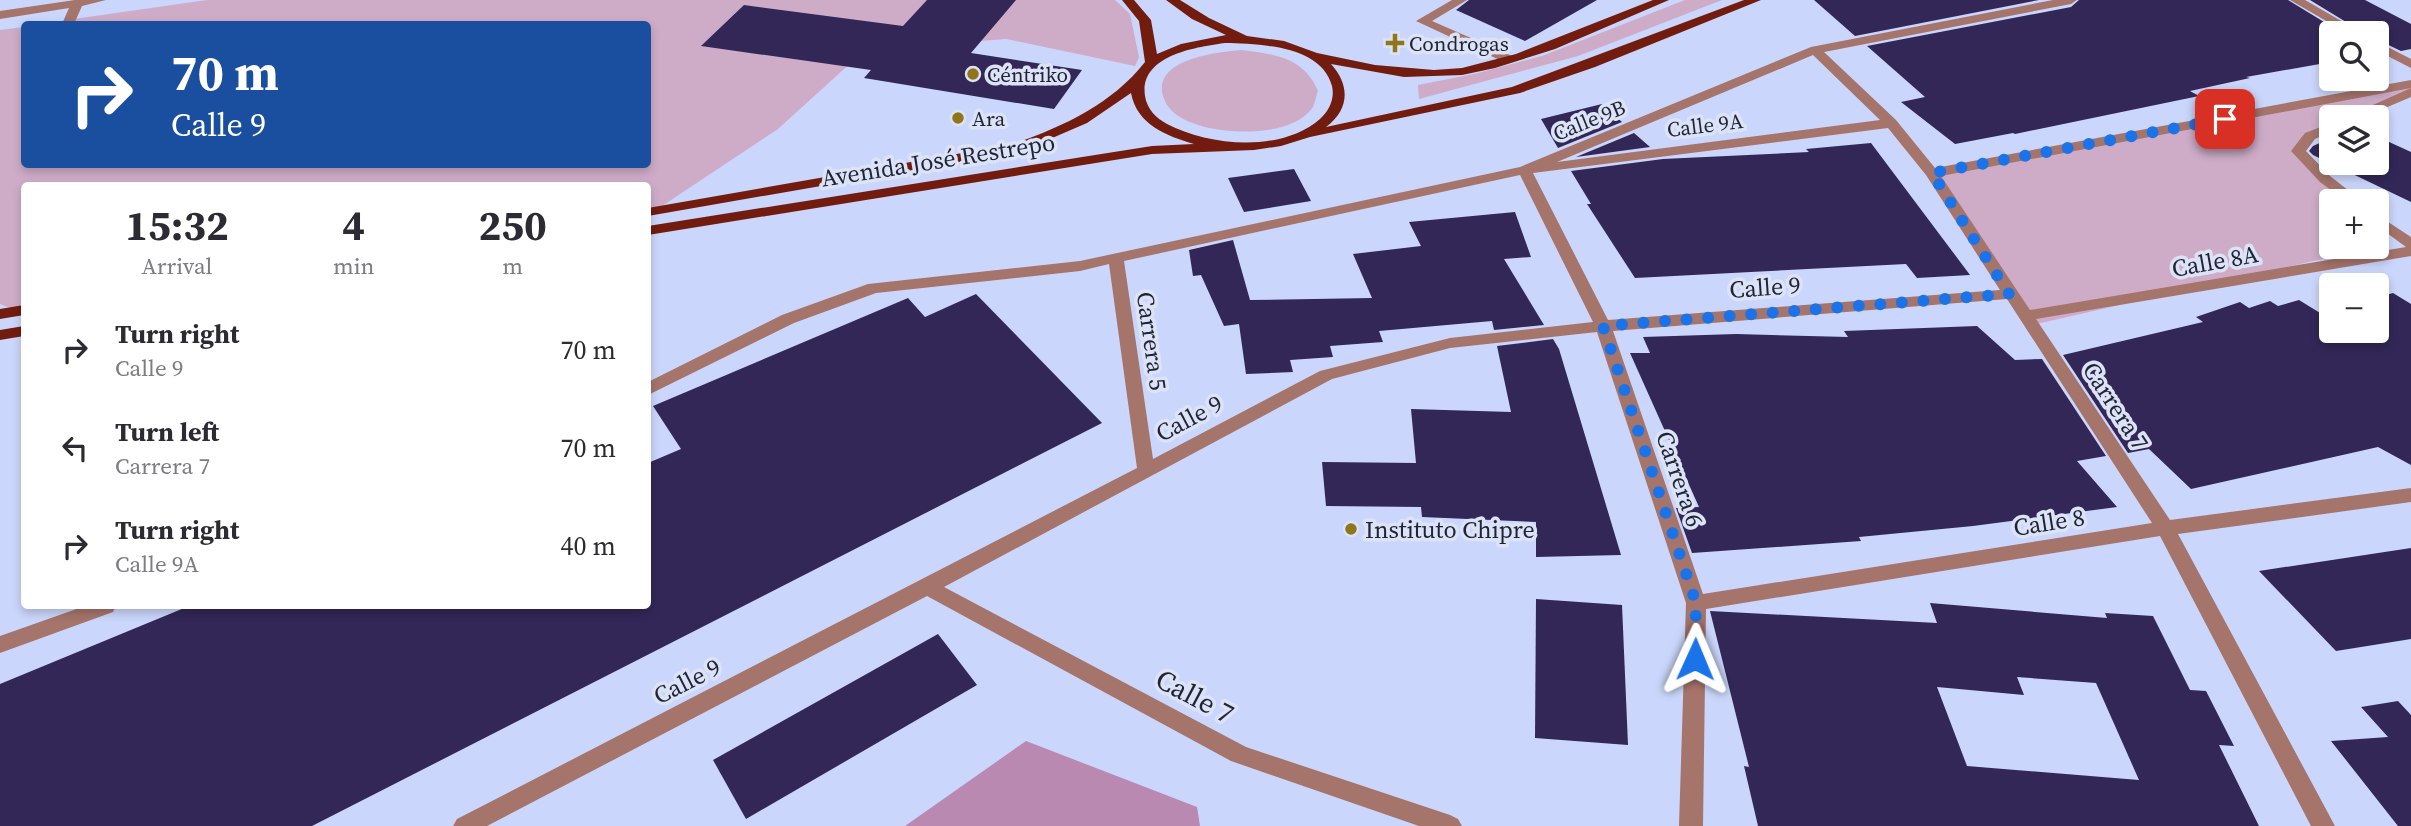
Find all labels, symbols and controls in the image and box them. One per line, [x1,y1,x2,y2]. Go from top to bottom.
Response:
map controls [2319,21,2389,343]
button: search [2319,21,2389,91]
place label: Condrogas [1409,29,1509,58]
marker: Condrogas [1387,35,1403,51]
text: 70 m [171,39,279,106]
icon: right [56,49,147,140]
place label: Céntriko [987,60,1068,89]
marker: Céntriko [965,66,981,82]
pin [2195,89,2255,149]
street label: Calle 9B [1548,92,1630,148]
icon: arrive [2206,100,2244,138]
text: Calle 9 [171,103,266,147]
place label: Ara [972,104,1006,133]
button: layers [2319,105,2389,175]
street label: Calle 9A [1665,106,1745,144]
marker: Ara [950,110,966,126]
street label: Avenida José Restrepo [819,125,1057,195]
button: + [2319,189,2389,259]
text: 15:32 [125,196,229,254]
text: 4 [342,196,365,254]
text: 250 [479,196,547,254]
street label: Calle 8A [2169,237,2261,285]
text: Arrival [141,250,212,282]
text: min [333,250,374,282]
text: m [502,250,523,282]
street label: Calle 9 [1728,268,1802,306]
button: − [2319,273,2389,343]
street label: Carrera 5 [1129,290,1175,392]
text: Turn right [115,316,239,352]
icon: right [56,331,94,369]
text: 70 m [561,332,616,368]
text: Calle 9 [115,352,184,384]
street label: Carrera 7 [2075,355,2157,457]
street label: Calle 9 [1150,387,1228,449]
text: Turn left [115,414,219,450]
street label: Carrera 6 [1648,427,1712,531]
icon: left [56,429,94,467]
text: 70 m [561,430,616,466]
text: Carrera 7 [115,450,210,482]
street label: Calle 8 [2011,500,2087,544]
text: Turn right [115,512,239,548]
place label: Instituto Chipre [1365,513,1535,546]
marker: Instituto Chipre [1343,521,1359,537]
icon: right [56,527,94,565]
text: 40 m [561,528,616,564]
text: Calle 9A [115,548,199,580]
position arrow [1658,622,1732,696]
street label: Calle 9 [648,650,726,712]
street label: Calle 7 [1149,660,1241,732]

